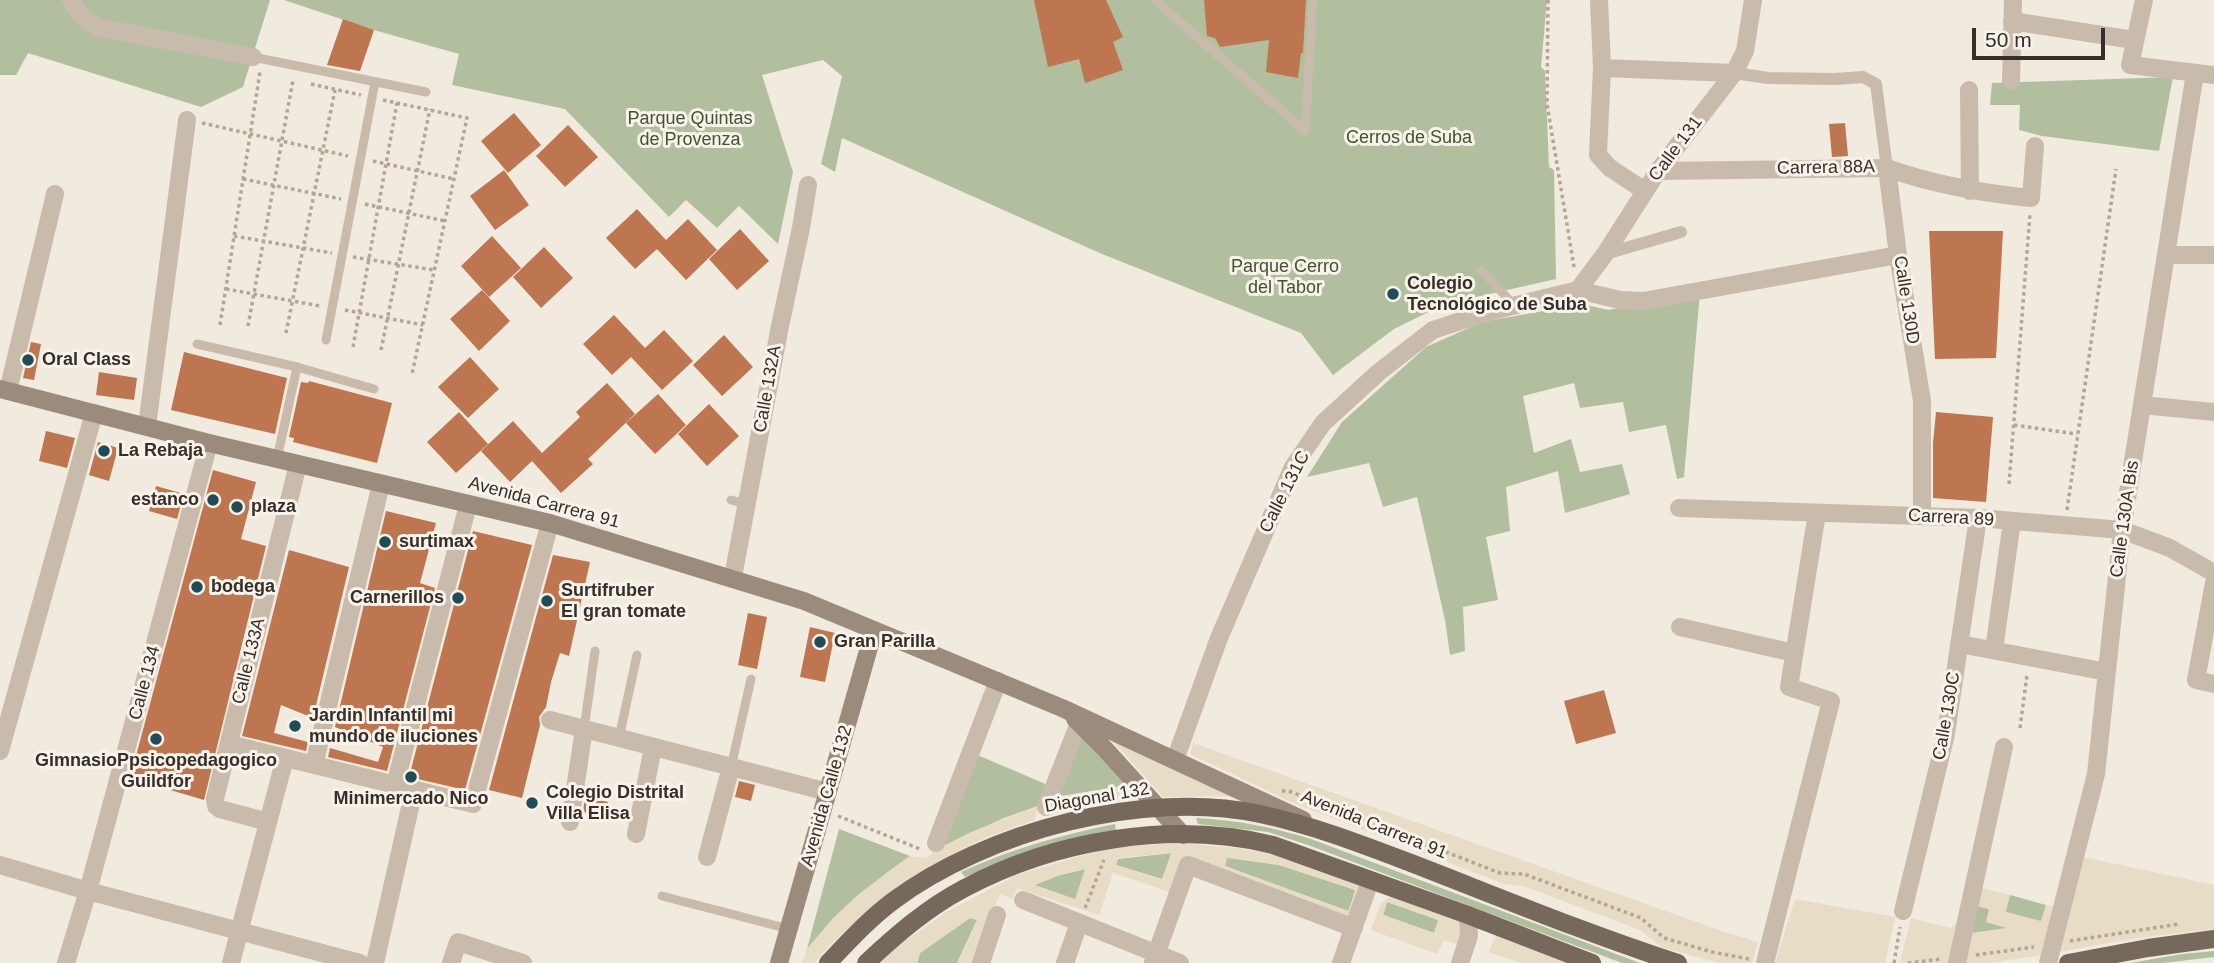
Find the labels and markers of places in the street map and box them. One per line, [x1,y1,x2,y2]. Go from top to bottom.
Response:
place label: Colegio Tecnológico de Suba [1407,273,1587,316]
marker: Colegio Tecnológico de Suba [1385,286,1401,302]
place label: Oral Class [42,349,131,371]
marker: Oral Class [20,352,36,368]
place label: La Rebaja [118,440,203,462]
marker: La Rebaja [96,443,112,459]
place label: estanco [131,489,199,511]
marker: estanco [205,492,221,508]
place label: plaza [251,496,296,518]
marker: plaza [229,499,245,515]
place label: surtimax [399,531,474,553]
marker: surtimax [377,534,393,550]
place label: bodega [211,576,275,598]
marker: bodega [189,579,205,595]
place label: Surtifruber El gran tomate [561,580,686,622]
place label: Carnerillos [350,587,444,609]
marker: Carnerillos [450,590,466,606]
marker: Surtifruber El gran tomate [539,593,555,609]
place label: Gran Parilla [834,631,935,653]
marker: Gran Parilla [812,634,828,650]
place label: Jardin Infantil mi mundo de iluciones [309,705,478,748]
marker: Jardin Infantil mi mundo de iluciones [287,718,303,734]
marker: GimnasioPpsicopedagogico Guildfor [148,731,164,747]
place label: GimnasioPpsicopedagogico Guildfor [35,750,277,792]
marker: Minimercado Nico [403,769,419,785]
place label: Colegio Distrital Villa Elisa [546,782,684,824]
place label: Minimercado Nico [333,788,489,810]
marker: Colegio Distrital Villa Elisa [524,795,540,811]

